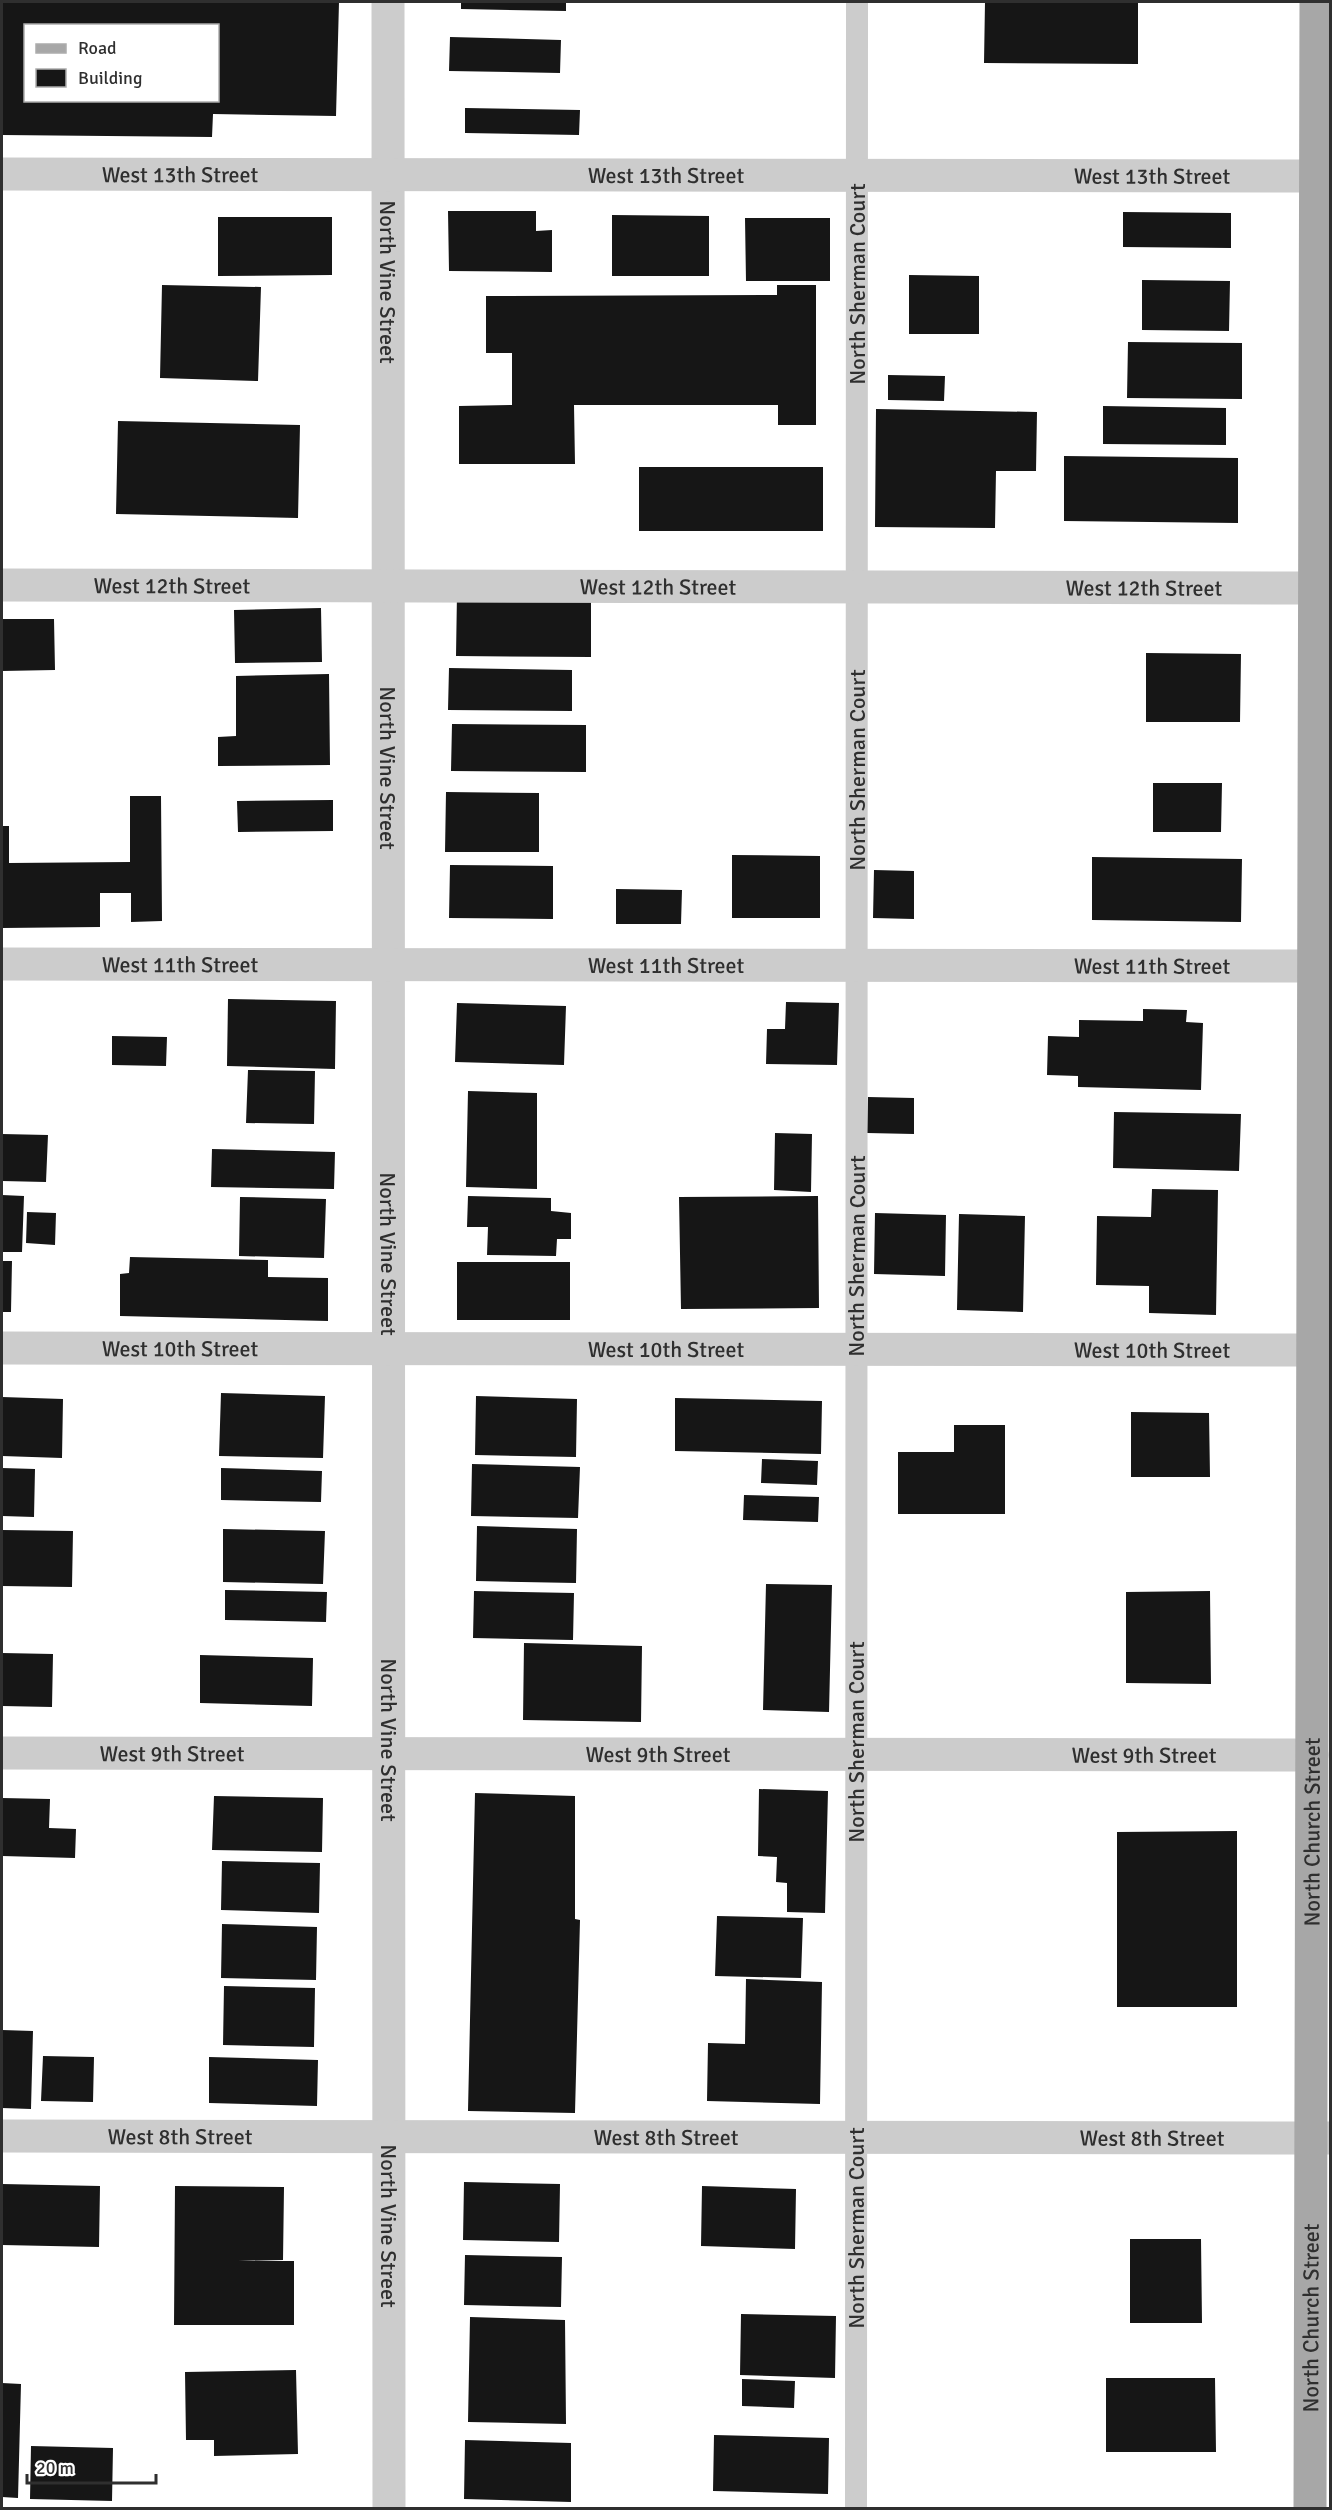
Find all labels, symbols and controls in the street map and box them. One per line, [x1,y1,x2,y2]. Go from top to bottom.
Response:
legend [24,24,219,102]
text: Road [78,37,117,59]
text: Building [78,67,142,89]
street label: West 13th Street [102,161,259,188]
street label: West 13th Street [588,162,745,189]
street label: West 13th Street [1074,163,1231,190]
street label: North Sherman Court [844,183,871,385]
street label: North Vine Street [374,200,401,364]
street label: West 12th Street [94,572,251,600]
street label: West 12th Street [580,573,737,601]
street label: West 12th Street [1066,574,1223,602]
street label: North Sherman Court [844,669,871,871]
street label: North Vine Street [374,686,401,850]
street label: West 11th Street [102,951,259,978]
street label: West 11th Street [588,952,745,979]
street label: West 11th Street [1074,953,1231,980]
street label: North Sherman Court [843,1155,871,1357]
street label: North Vine Street [374,1172,402,1336]
street label: West 10th Street [102,1335,259,1362]
street label: West 10th Street [588,1336,745,1363]
street label: West 10th Street [1074,1337,1231,1364]
street label: North Sherman Court [843,1641,870,1843]
street label: North Vine Street [375,1658,402,1822]
street label: North Church Street [1298,1737,1326,1927]
street label: West 9th Street [100,1740,245,1767]
street label: West 9th Street [586,1741,731,1768]
street label: West 9th Street [1072,1742,1217,1769]
street label: West 8th Street [108,2123,253,2150]
street label: West 8th Street [594,2124,739,2151]
street label: West 8th Street [1080,2125,1225,2152]
street label: North Sherman Court [843,2127,870,2329]
street label: North Vine Street [375,2144,402,2308]
street label: North Church Street [1297,2223,1325,2413]
scale bar [27,2447,156,2485]
text: 20 m [36,2457,74,2479]

